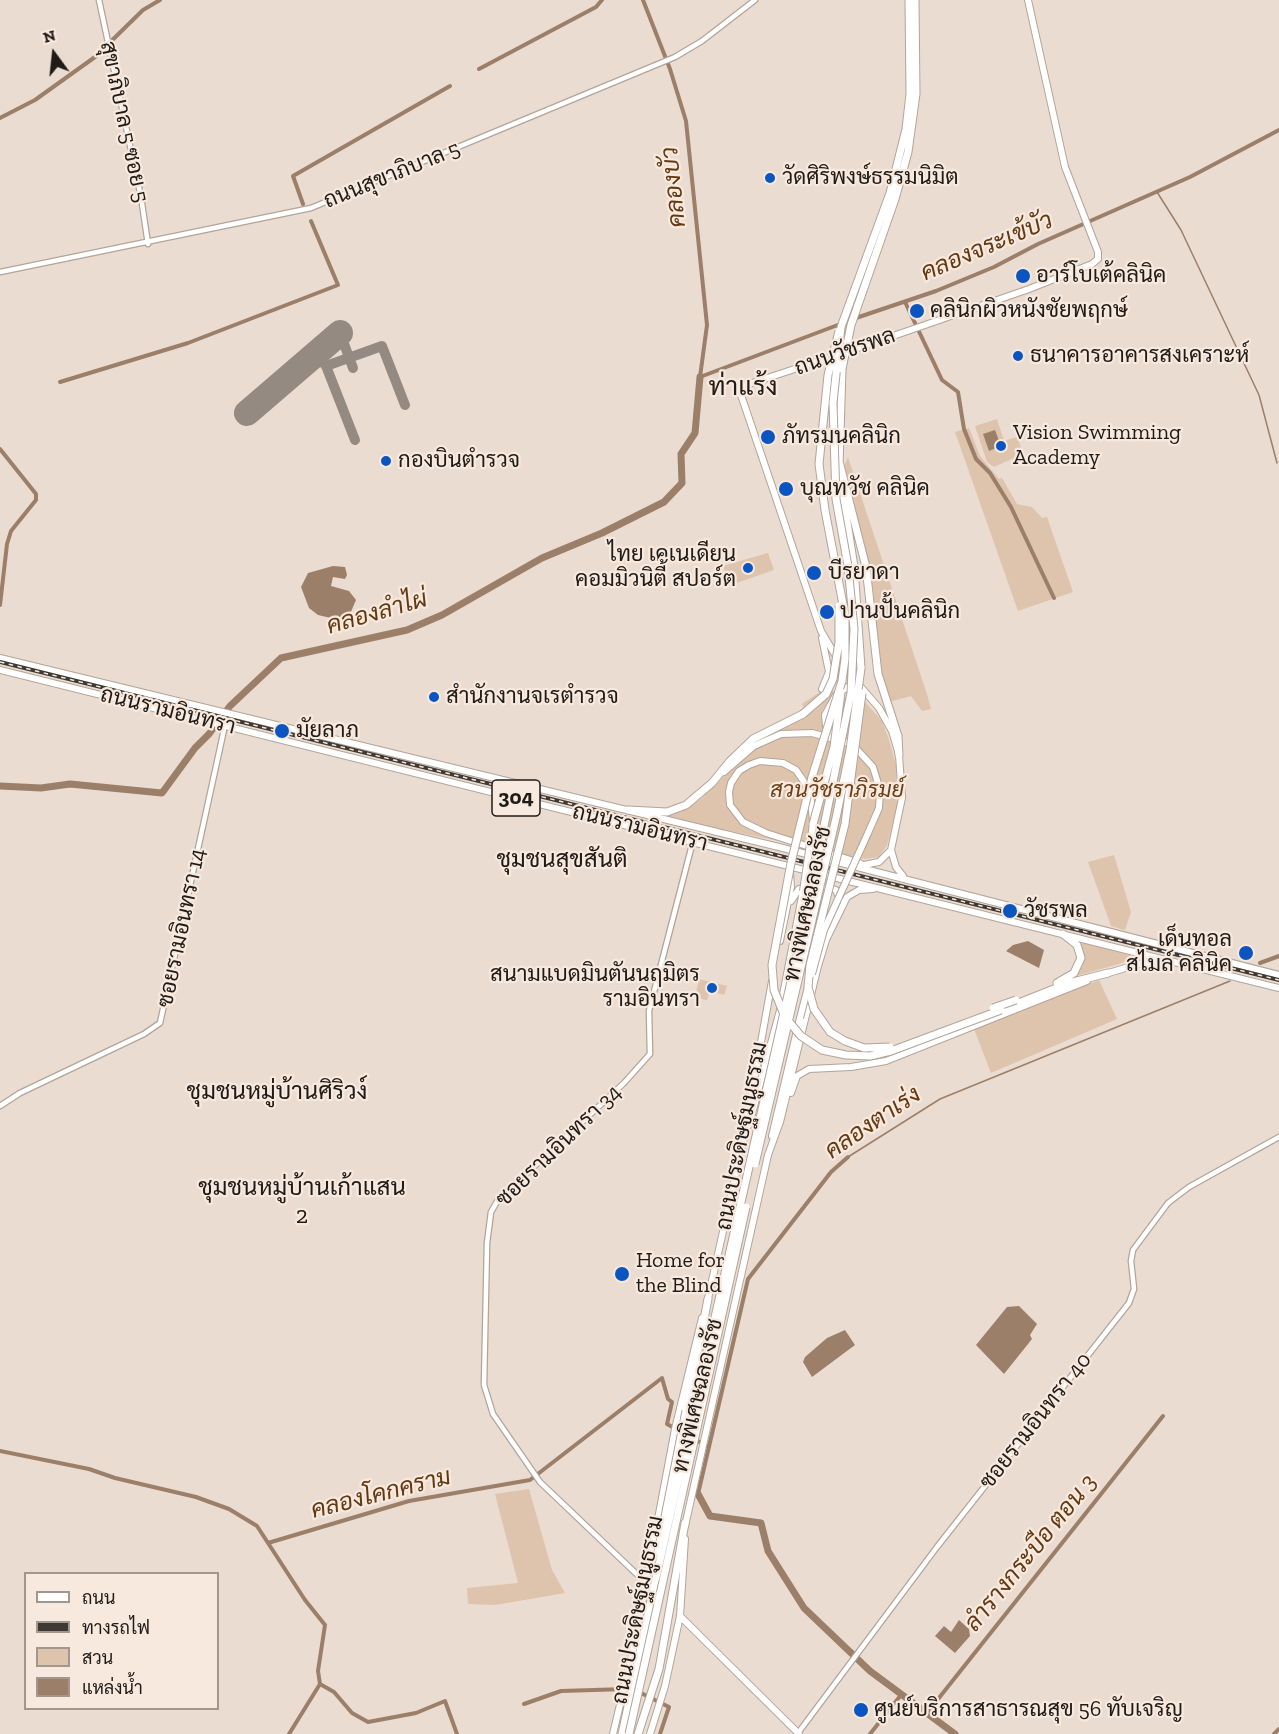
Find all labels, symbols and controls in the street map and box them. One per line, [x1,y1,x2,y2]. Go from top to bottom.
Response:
north arrow [24,24,84,84]
text: N [41,25,58,47]
street label: สุขาภิบาล 5 ซอย 5 [94,39,154,205]
street label: ถนนสุขาภิบาล 5 [320,136,464,214]
water label: คลองบัว [655,145,693,229]
place label: วัดศิริพงษ์ธรรมนิมิต [782,165,959,191]
marker: วัดศิริพงษ์ธรรมนิมิต [763,171,777,185]
water label: คลองจระเข้บัว [917,206,1057,288]
place label: อาร์โบเต้คลินิค [1036,263,1166,289]
marker: อาร์โบเต้คลินิค [1014,267,1032,285]
place label: คลินิกผิวหนังชัยพฤกษ์ [930,298,1128,324]
marker: คลินิกผิวหนังชัยพฤกษ์ [908,302,926,320]
street label: ถนนวัชรพล [791,322,899,382]
place label: ธนาคารอาคารสงเคราะห์ [1030,343,1249,369]
marker: ธนาคารอาคารสงเคราะห์ [1011,349,1025,363]
district label: ท่าแร้ง [708,372,778,404]
place label: Vision Swimming Academy [1013,420,1181,472]
place label: ภัทรมนคลินิก [782,424,901,450]
marker: ภัทรมนคลินิก [759,428,777,446]
marker: Vision Swimming Academy [994,439,1008,453]
place label: กองบินตำรวจ [398,448,520,474]
marker: กองบินตำรวจ [379,454,393,468]
place label: บุณทวัช คลินิค [800,476,930,502]
marker: บุณทวัช คลินิค [777,480,795,498]
place label: ไทย เคเนเดียน คอมมิวนิตี้ สปอร์ต [575,542,736,594]
place label: บีรยาดา [828,560,900,586]
marker: ไทย เคเนเดียน คอมมิวนิตี้ สปอร์ต [741,561,755,575]
marker: บีรยาดา [805,564,823,582]
water label: คลองลำไผ่ [323,585,431,641]
place label: ปานปั้นคลินิก [840,599,960,625]
marker: ปานปั้นคลินิก [818,603,836,621]
street label: ถนนรามอินทรา [98,681,238,741]
place label: สำนักงานจเรตำรวจ [446,684,619,710]
marker: สำนักงานจเรตำรวจ [427,690,441,704]
place label: มัยลาภ [296,718,359,744]
marker: มัยลาภ [273,722,291,740]
park label: สวนวัชราภิรมย์ [770,778,904,804]
road number: 304 [492,780,540,816]
street label: ถนนรามอินทรา [570,798,710,858]
street label: ทางพิเศษฉลองรัช [779,824,837,984]
street label: ซอยรามอินทรา 14 [152,846,212,1010]
district label: ชุมชนสุขสันติ [496,846,628,874]
place label: วัชรพล [1024,898,1088,924]
marker: วัชรพล [1001,902,1019,920]
place label: เด็นทอล สไมล์ คลินิค [1126,927,1232,978]
marker: เด็นทอล สไมล์ คลินิค [1237,944,1255,962]
place label: สนามแบดมินตันนฤมิตร รามอินทรา [490,962,700,1014]
marker: สนามแบดมินตันนฤมิตร รามอินทรา [705,981,719,995]
street label: ถนนประดิษฐ์มนูธรรม [711,1039,773,1233]
district label: ชุมชนหมู่บ้านศิริวง์ [187,1078,367,1106]
street label: ซอยรามอินทรา 34 [491,1079,627,1213]
water label: คลองตาเร่ง [820,1080,926,1166]
district label: ชุมชนหมู่บ้านเก้าแสน 2 [198,1174,406,1230]
place label: Home for the Blind [636,1248,725,1300]
marker: Home for the Blind [613,1265,631,1283]
street label: ทางพิเศษฉลองรัช [667,1316,729,1476]
street label: ซอยรามอินทรา 40 [974,1347,1098,1495]
water label: คลองโคกคราม [308,1463,454,1525]
water label: ลำรางกระบือ ตอน 3 [959,1469,1103,1637]
street label: ถนนประดิษฐ์มนูธรรม [607,1513,669,1707]
legend [24,1572,219,1710]
text: ถนน [82,1587,115,1609]
text: ทางรถไฟ [82,1617,150,1639]
text: สวน [82,1647,113,1669]
text: แหล่งน้ำ [82,1677,143,1699]
place label: ศูนย์บริการสาธารณสุข 56 ทับเจริญ [874,1697,1183,1723]
marker: ศูนย์บริการสาธารณสุข 56 ทับเจริญ [852,1701,870,1719]

